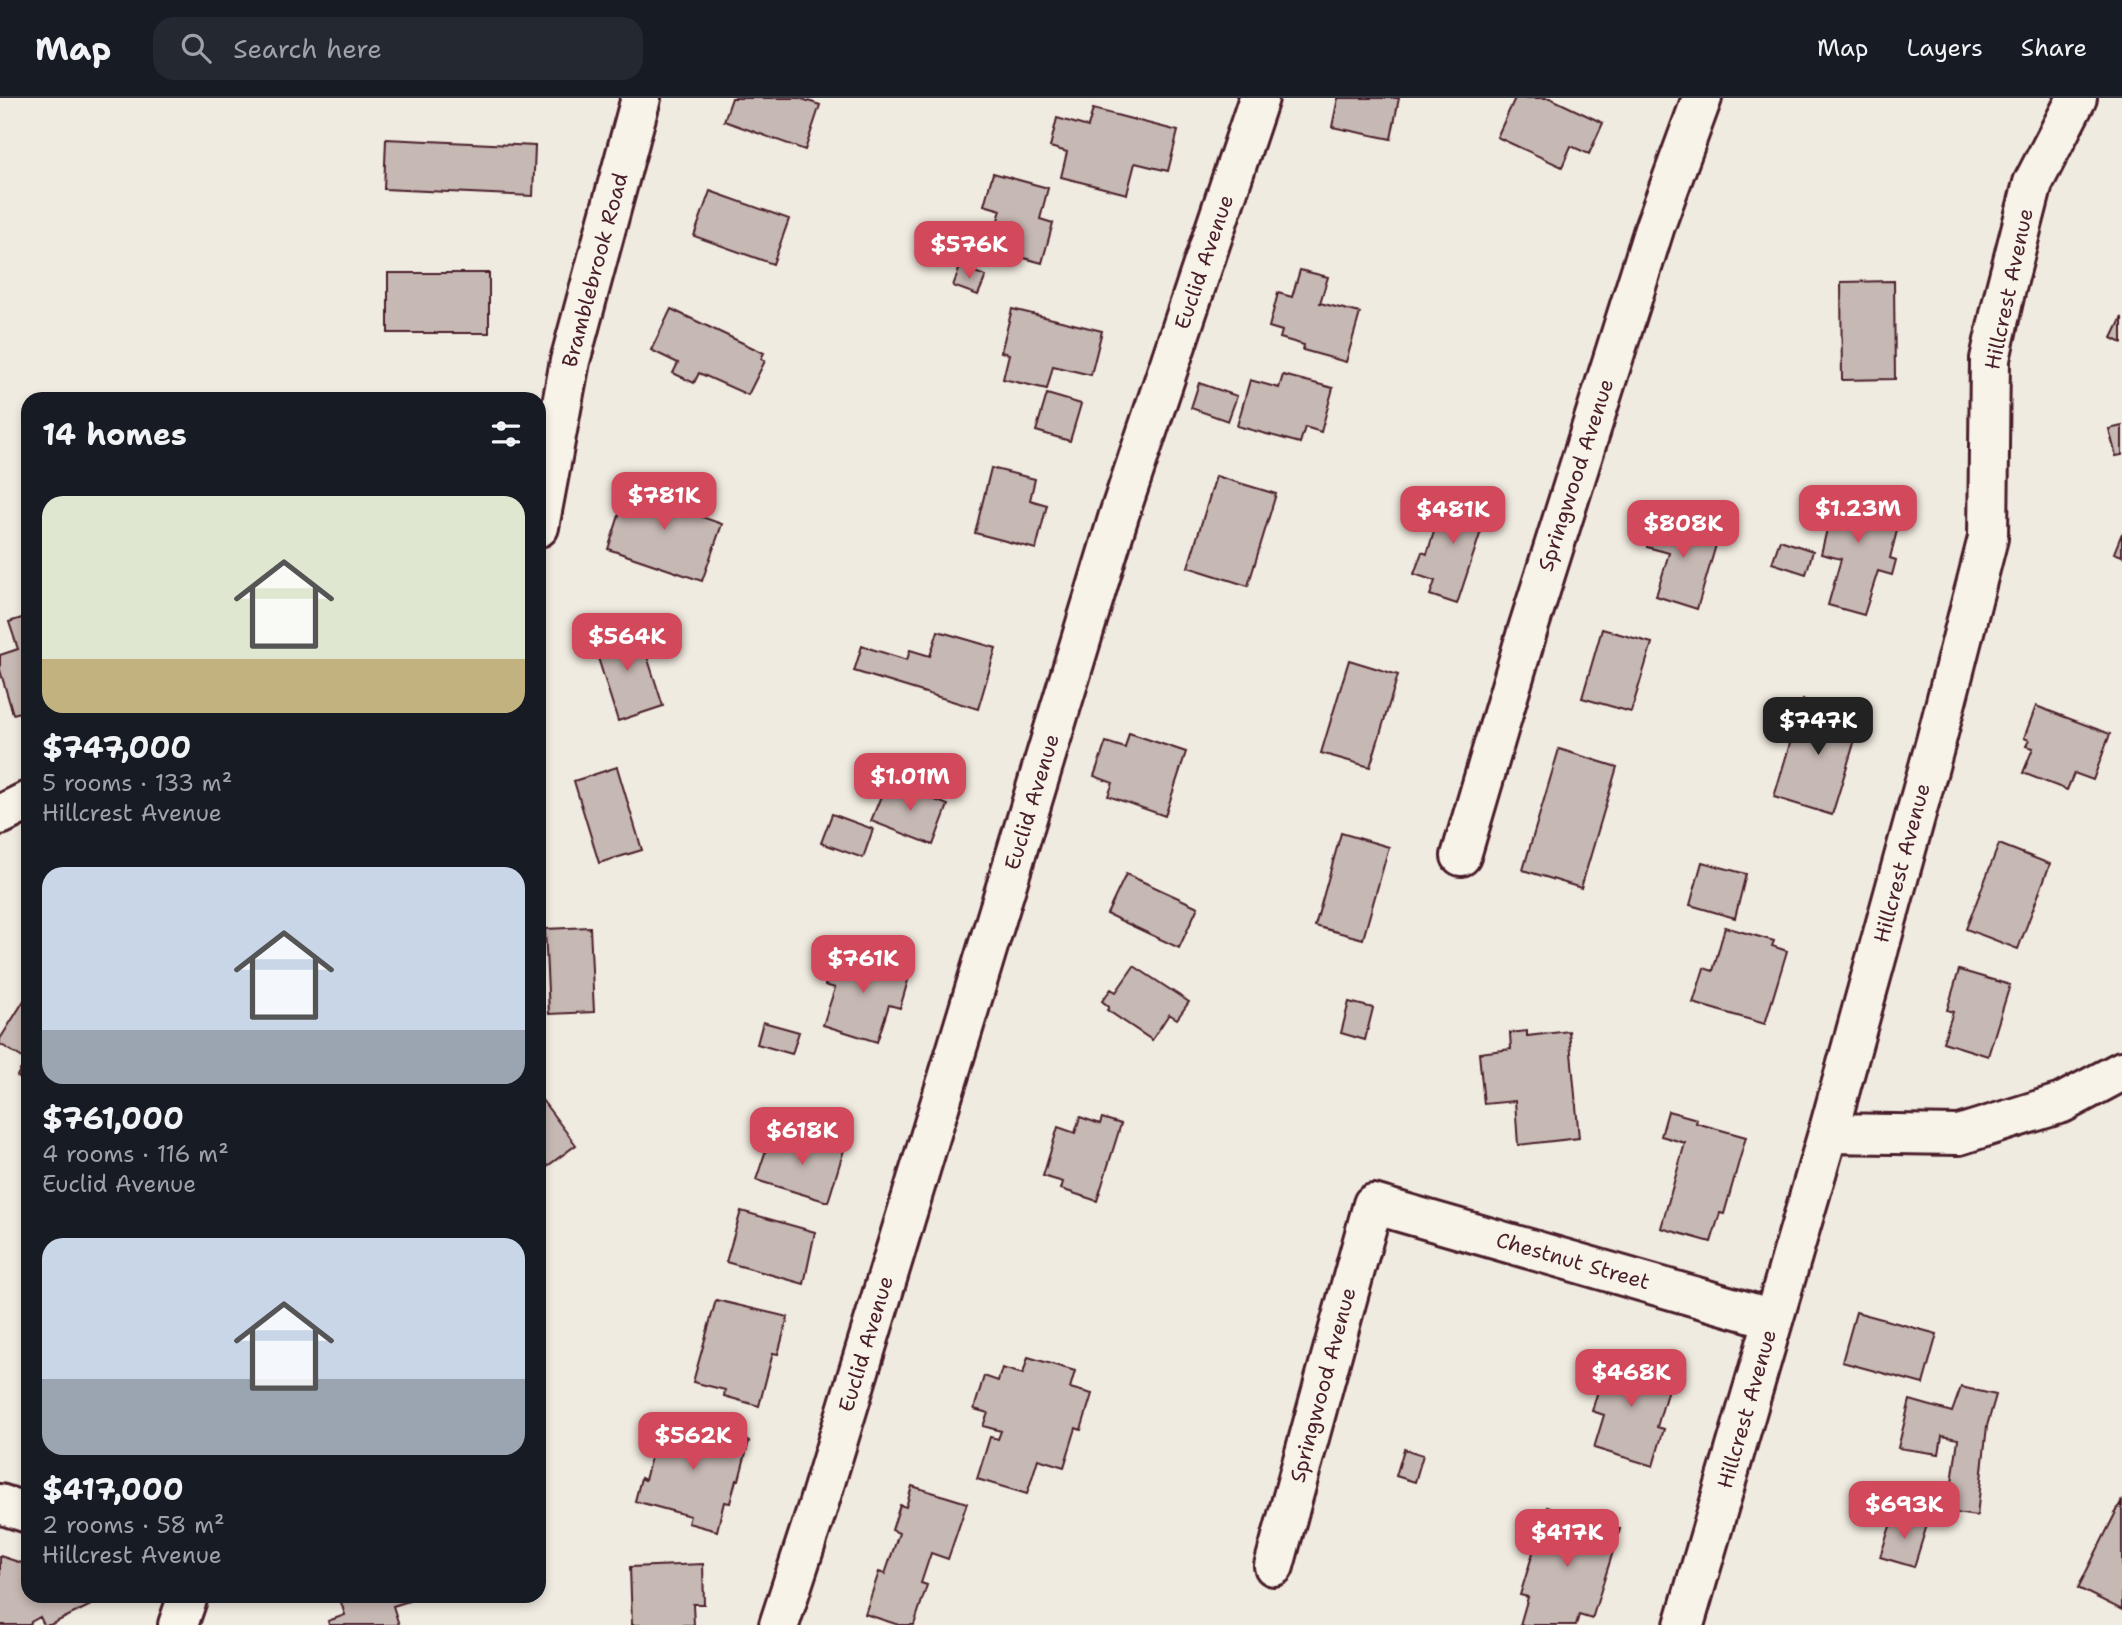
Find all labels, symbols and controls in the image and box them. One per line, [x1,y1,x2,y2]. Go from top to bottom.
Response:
search box [153,17,643,80]
text: Map [35,26,111,71]
icon: search [177,29,215,67]
text: Search here [233,31,382,66]
text: Map [1817,32,1868,64]
text: Layers [1906,32,1983,64]
text: Share [2021,32,2087,64]
street label: Bramblebrook Road [556,170,634,370]
street label: Euclid Avenue [1168,191,1240,333]
street label: Hillcrest Avenue [1978,206,2040,372]
pin: $576K [920,222,1018,281]
text: $576K [930,229,1008,259]
street label: Springwood Avenue [1532,375,1620,575]
text: 14 homes [42,414,187,455]
icon: filters [487,415,525,453]
pin: $781K [615,472,713,532]
text: $781K [627,480,701,510]
pin: $481K [1404,486,1502,546]
pin: $1.23M [1801,486,1915,545]
text: $1.23M [1815,493,1901,523]
text: $481K [1416,494,1490,524]
pin: $808K [1634,500,1732,560]
text: $808K [1643,508,1723,538]
icon: home [221,541,347,667]
pin: $564K [578,614,676,673]
text: $564K [588,621,666,651]
pin: $747K [1769,698,1867,757]
text: $747K [1779,705,1857,735]
text: $747,000 [42,727,191,768]
street label: Euclid Avenue [998,731,1066,873]
pin: $1.01M [853,754,967,813]
text: $1.01M [870,761,950,791]
text: 5 rooms · 133 m² [42,768,232,798]
street label: Hillcrest Avenue [1867,780,1937,946]
text: Hillcrest Avenue [42,798,222,828]
icon: home [221,912,347,1038]
pin: $761K [814,936,912,995]
text: $761K [827,943,899,973]
text: $761,000 [42,1098,184,1139]
pin: $618K [753,1108,851,1167]
text: $618K [766,1115,838,1145]
text: 4 rooms · 116 m² [42,1139,229,1169]
text: Euclid Avenue [42,1169,196,1199]
street label: Chestnut Street [1493,1226,1653,1296]
street label: Euclid Avenue [832,1273,900,1415]
icon: home [221,1283,347,1409]
street label: Springwood Avenue [1283,1284,1363,1486]
street label: Hillcrest Avenue [1711,1326,1783,1492]
pin: $468K [1582,1350,1680,1409]
text: $468K [1591,1357,1671,1387]
pin: $562K [644,1412,742,1472]
text: $562K [654,1420,732,1450]
text: $417,000 [42,1469,184,1510]
pin: $693K [1855,1482,1953,1541]
text: $693K [1865,1489,1943,1519]
text: 2 rooms · 58 m² [42,1510,225,1540]
pin: $417K [1518,1510,1616,1569]
text: $417K [1531,1517,1603,1547]
text: Hillcrest Avenue [42,1540,222,1570]

